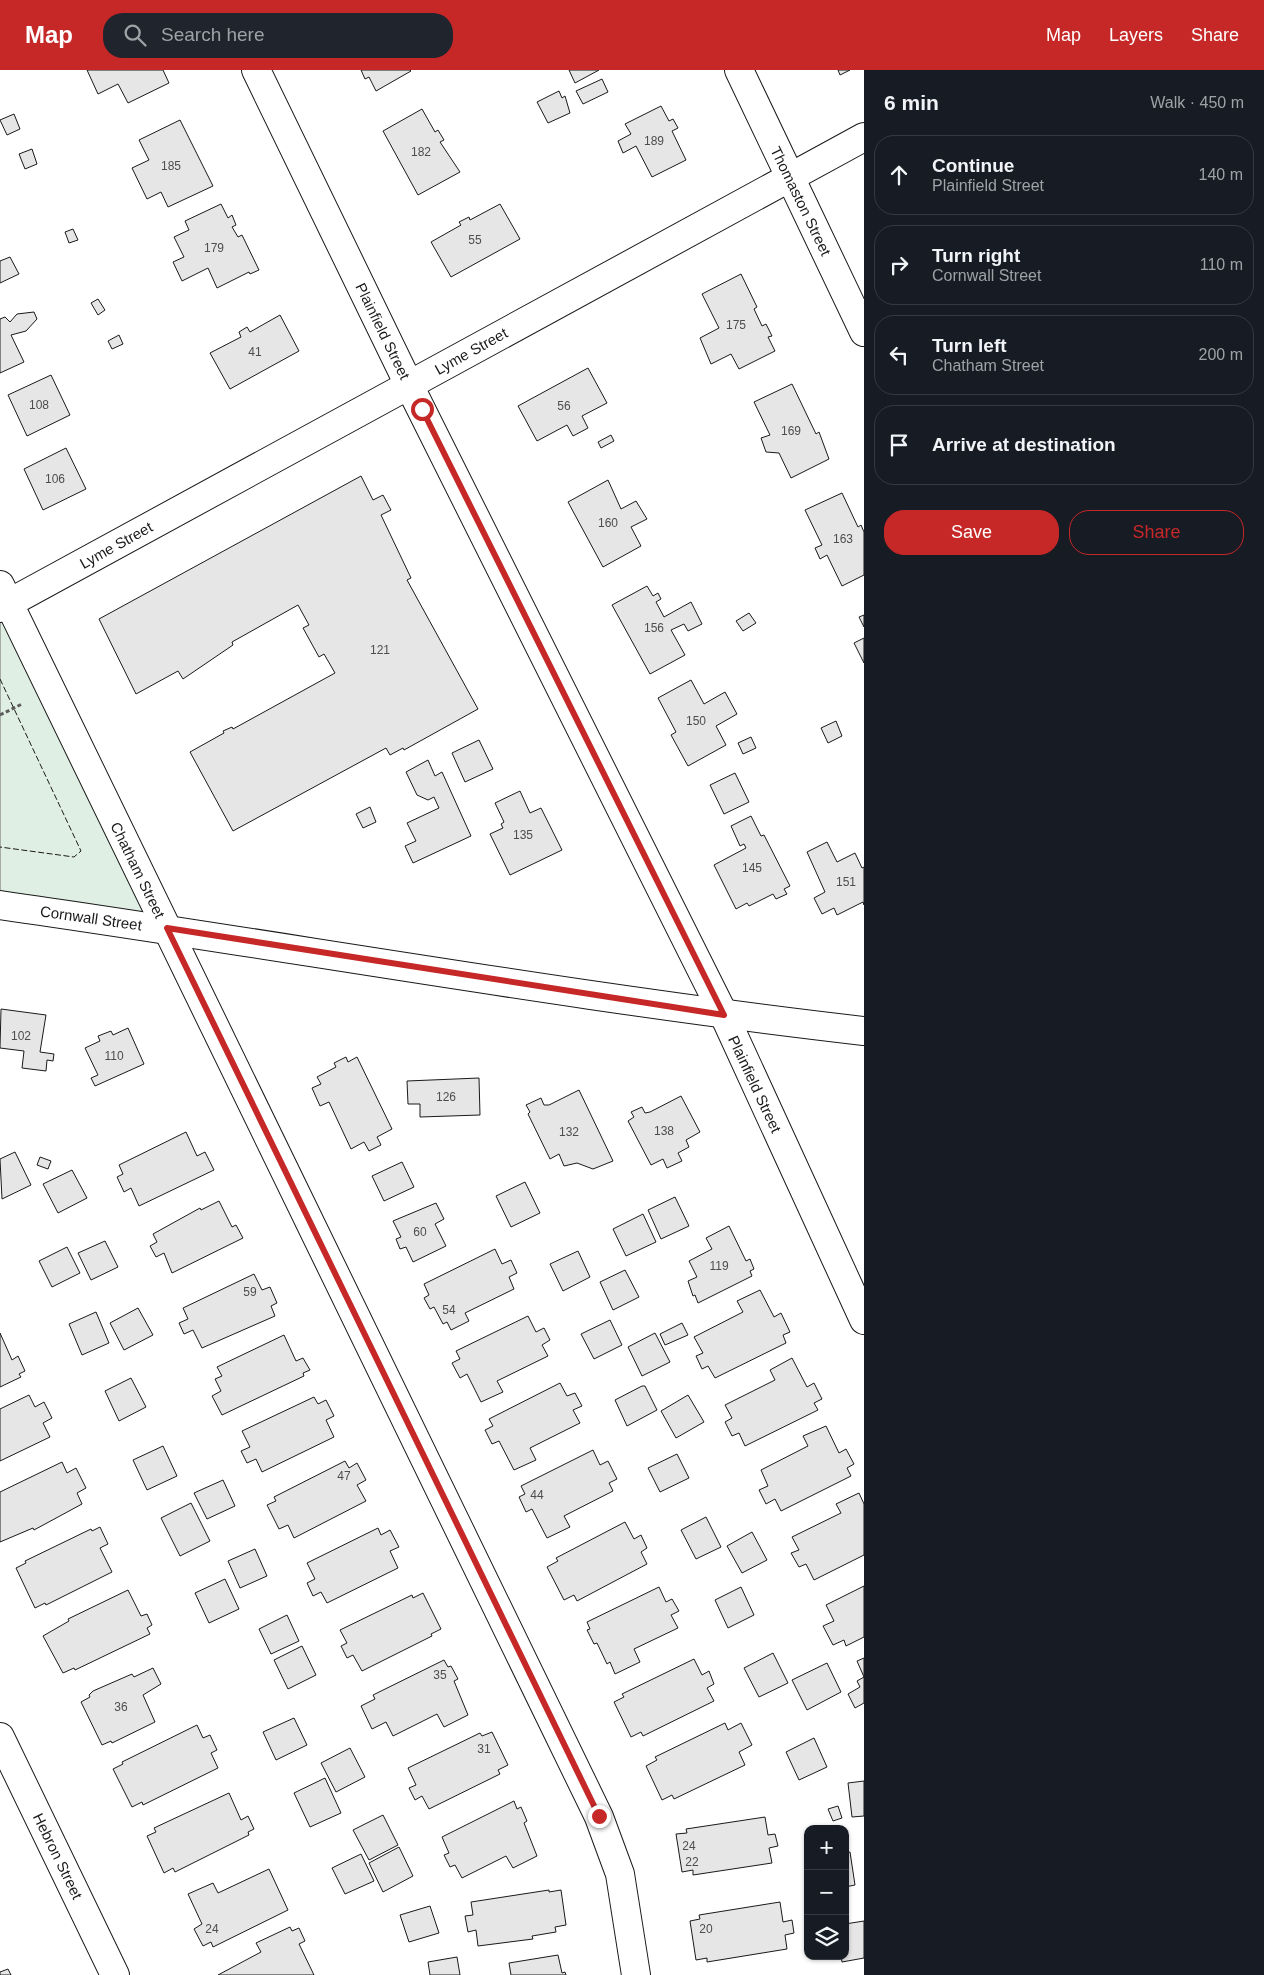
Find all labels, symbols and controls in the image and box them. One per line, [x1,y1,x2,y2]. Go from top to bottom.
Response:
search box [103,13,453,58]
text: Map [25,21,73,48]
icon: search [121,21,149,49]
text: Search here [161,24,265,45]
text: Map [1046,25,1081,45]
text: Layers [1109,25,1163,45]
text: Share [1191,25,1239,45]
text: 6 min [884,91,939,114]
text: Walk · 450 m [1150,94,1244,111]
house number: 189 [644,134,664,148]
street label: Thomaston Street [767,144,835,259]
house number: 182 [411,145,431,159]
text: Continue [932,155,1014,176]
house number: 185 [161,159,181,173]
icon: ahead [885,161,913,189]
text: 140 m [1199,166,1243,183]
text: Plainfield Street [932,177,1044,194]
house number: 55 [468,233,482,247]
house number: 179 [204,241,224,255]
text: Turn right [932,245,1020,266]
icon: right [885,251,913,279]
text: 110 m [1200,256,1243,273]
text: Cornwall Street [932,267,1041,284]
street label: Plainfield Street [352,280,414,383]
house number: 175 [726,318,746,332]
street label: Lyme Street [432,324,511,378]
text: Turn left [932,335,1007,356]
icon: left [885,341,913,369]
house number: 41 [248,345,262,359]
text: 200 m [1199,346,1243,363]
text: Chatham Street [932,357,1044,374]
house number: 108 [29,398,49,412]
route start [411,398,434,421]
house number: 56 [557,399,571,413]
house number: 169 [781,424,801,438]
icon: arrive [885,431,913,459]
text: Arrive at destination [932,434,1116,455]
house number: 106 [45,472,65,486]
button: Save [884,510,1059,555]
button: Share [1069,510,1244,555]
house number: 160 [598,516,618,530]
street label: Lyme Street [77,518,156,572]
house number: 163 [833,532,853,546]
house number: 156 [644,621,664,635]
house number: 121 [370,643,390,657]
house number: 150 [686,714,706,728]
street label: Chatham Street [107,819,169,922]
house number: 135 [513,828,533,842]
house number: 145 [742,861,762,875]
house number: 151 [836,875,856,889]
street label: Cornwall Street [39,902,144,934]
house number: 102 [11,1029,31,1043]
street label: Plainfield Street [725,1033,785,1136]
house number: 110 [104,1049,124,1063]
house number: 126 [436,1090,456,1104]
house number: 138 [654,1124,674,1138]
house number: 132 [559,1125,579,1139]
house number: 60 [413,1225,427,1239]
house number: 119 [709,1259,729,1273]
house number: 59 [243,1285,257,1299]
house number: 54 [442,1303,456,1317]
house number: 47 [337,1469,351,1483]
house number: 44 [530,1488,544,1502]
house number: 35 [433,1668,447,1682]
house number: 36 [114,1700,128,1714]
house number: 31 [477,1742,491,1756]
route end [588,1805,611,1828]
street label: Hebron Street [30,1810,86,1902]
map controls [804,1825,849,1960]
button: + [804,1825,849,1870]
house number: 24 [682,1839,696,1853]
house number: 22 [685,1855,699,1869]
button: − [804,1870,849,1915]
button: layers [804,1915,849,1960]
house number: 24 [205,1922,219,1936]
house number: 20 [699,1922,713,1936]

